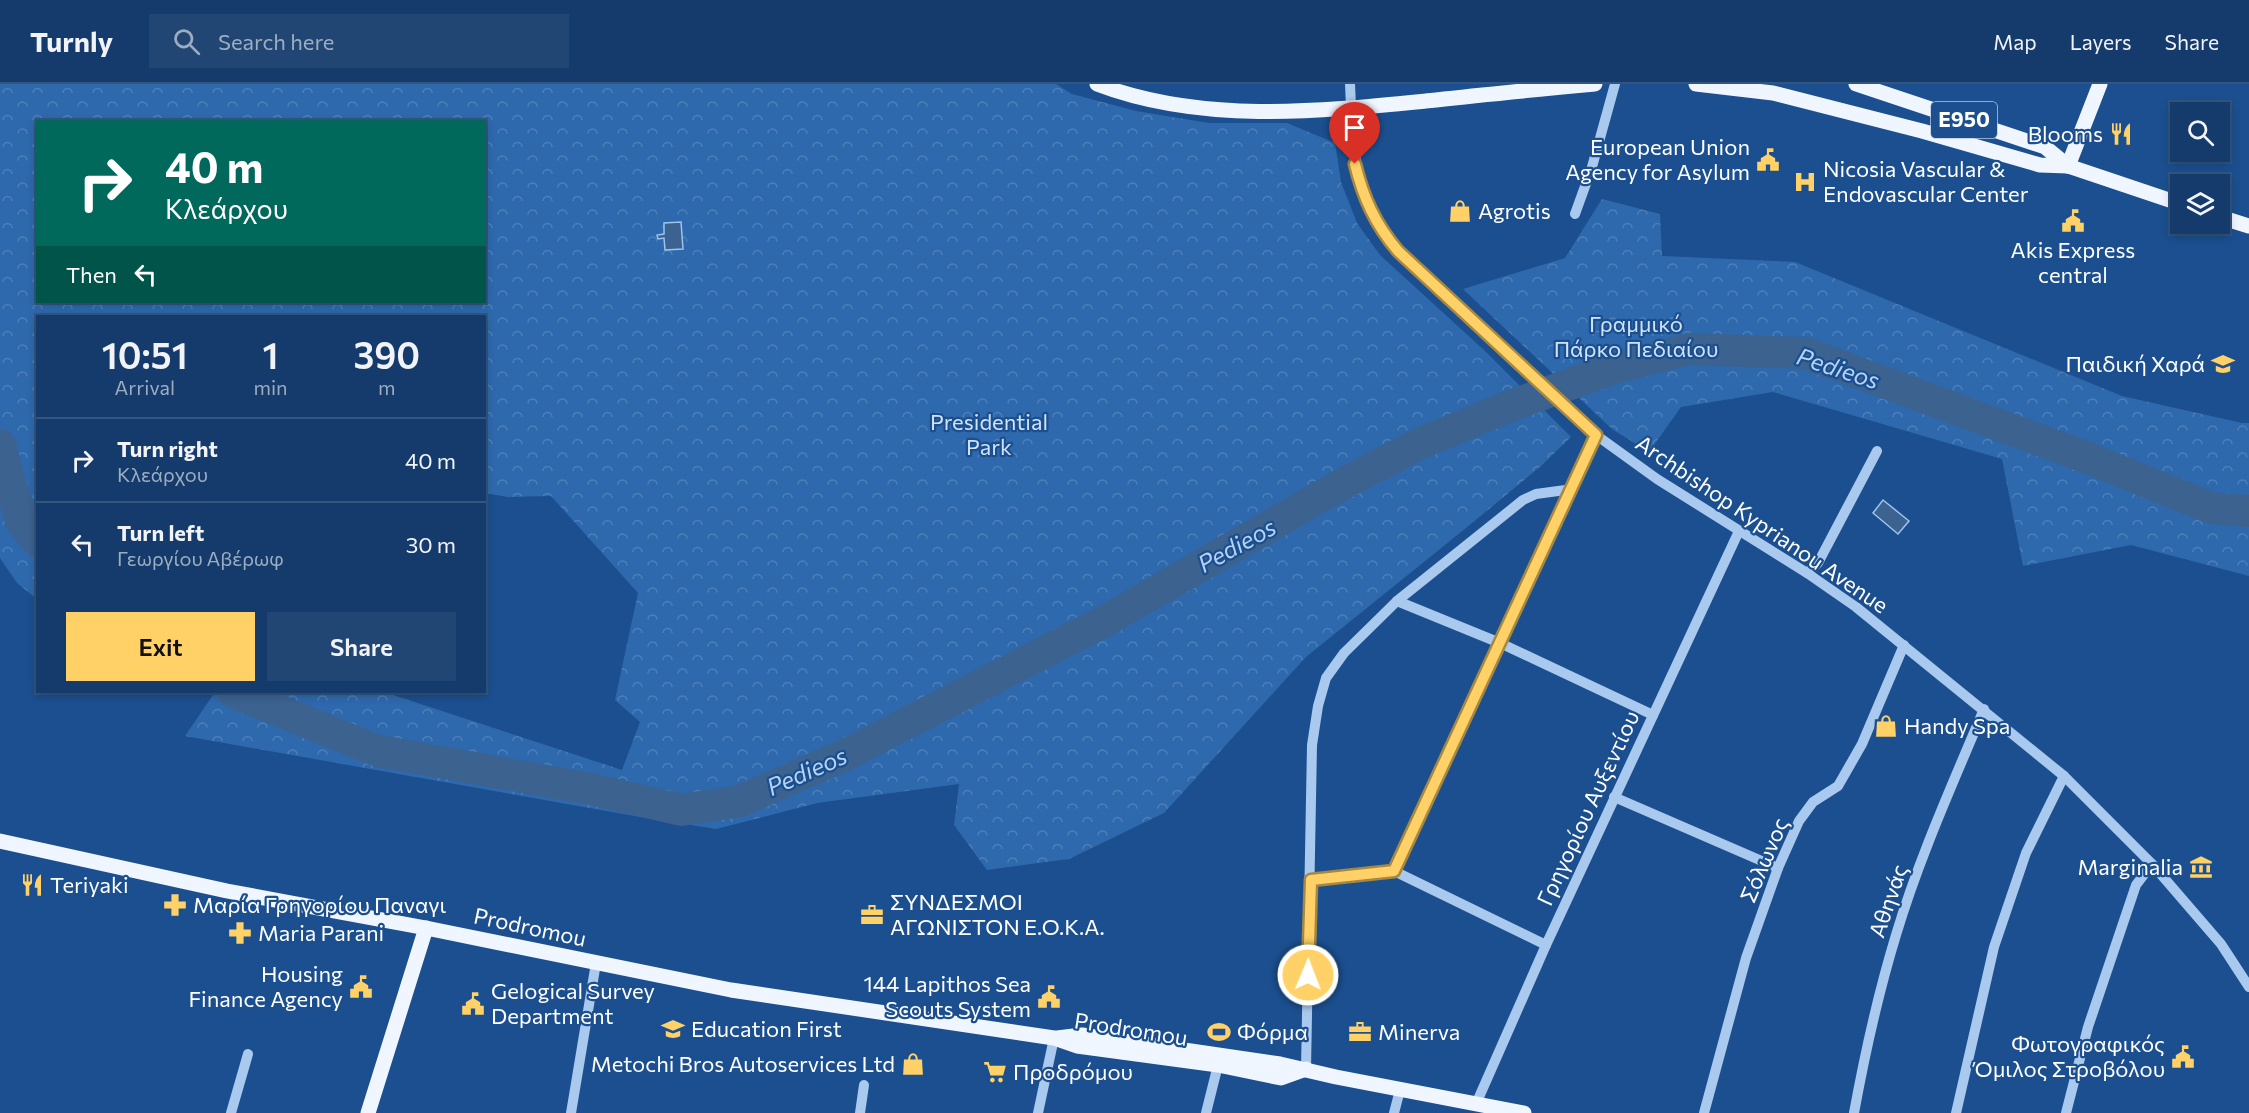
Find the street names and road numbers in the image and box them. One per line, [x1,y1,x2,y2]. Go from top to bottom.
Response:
road number: E950 [1931,102,1997,138]
street label: Archbishop Kyprianou Avenue [1631,429,1894,618]
street label: Γρηγορίου Αυξεντίου [1531,706,1645,910]
street label: Σόλωνος [1734,813,1793,906]
street label: Αθηνάς [1862,861,1913,941]
street label: Prodromou [471,901,589,952]
street label: Prodromou [1073,1006,1190,1051]

